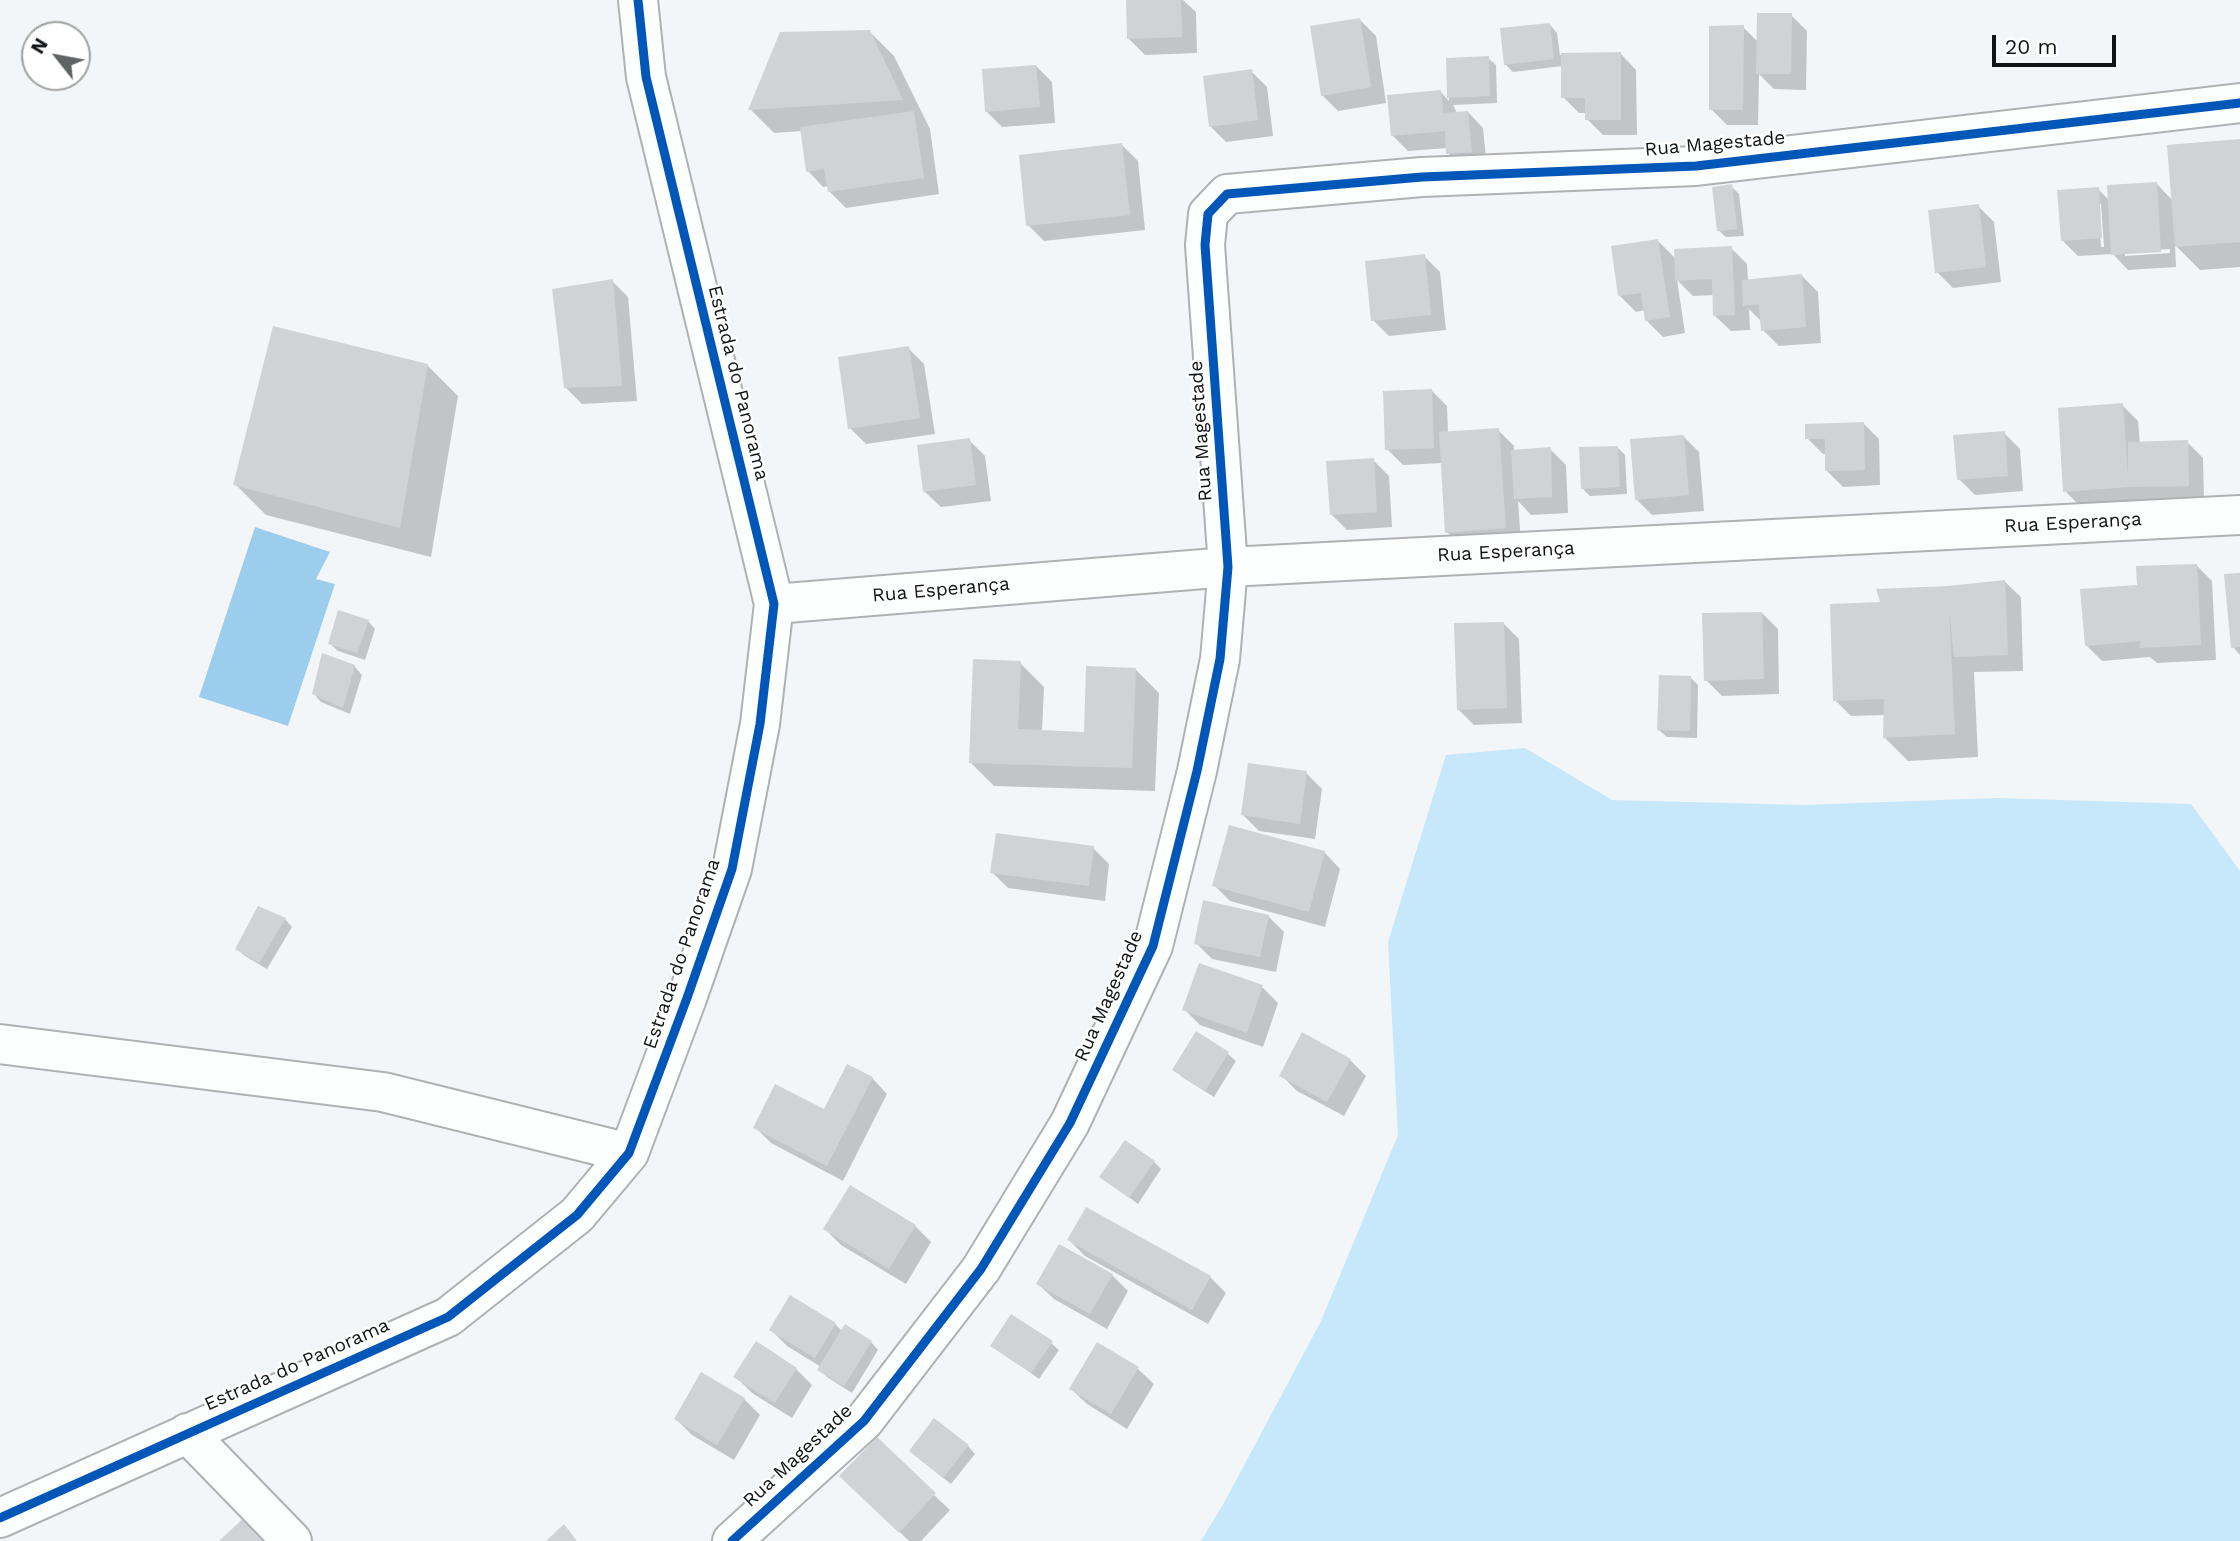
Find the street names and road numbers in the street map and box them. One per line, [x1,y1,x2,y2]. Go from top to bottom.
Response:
street label: Rua Magestade [1644,127,1786,161]
street label: Estrada do Panorama [703,283,773,483]
street label: Rua Magestade [1185,360,1217,502]
street label: Rua Esperança [2004,508,2142,538]
street label: Rua Esperança [1437,537,1575,567]
street label: Rua Esperança [871,573,1011,607]
street label: Estrada do Panorama [639,856,725,1052]
street label: Rua Magestade [1070,927,1148,1065]
street label: Estrada do Panorama [201,1314,393,1416]
street label: Rua Magestade [739,1400,857,1512]

